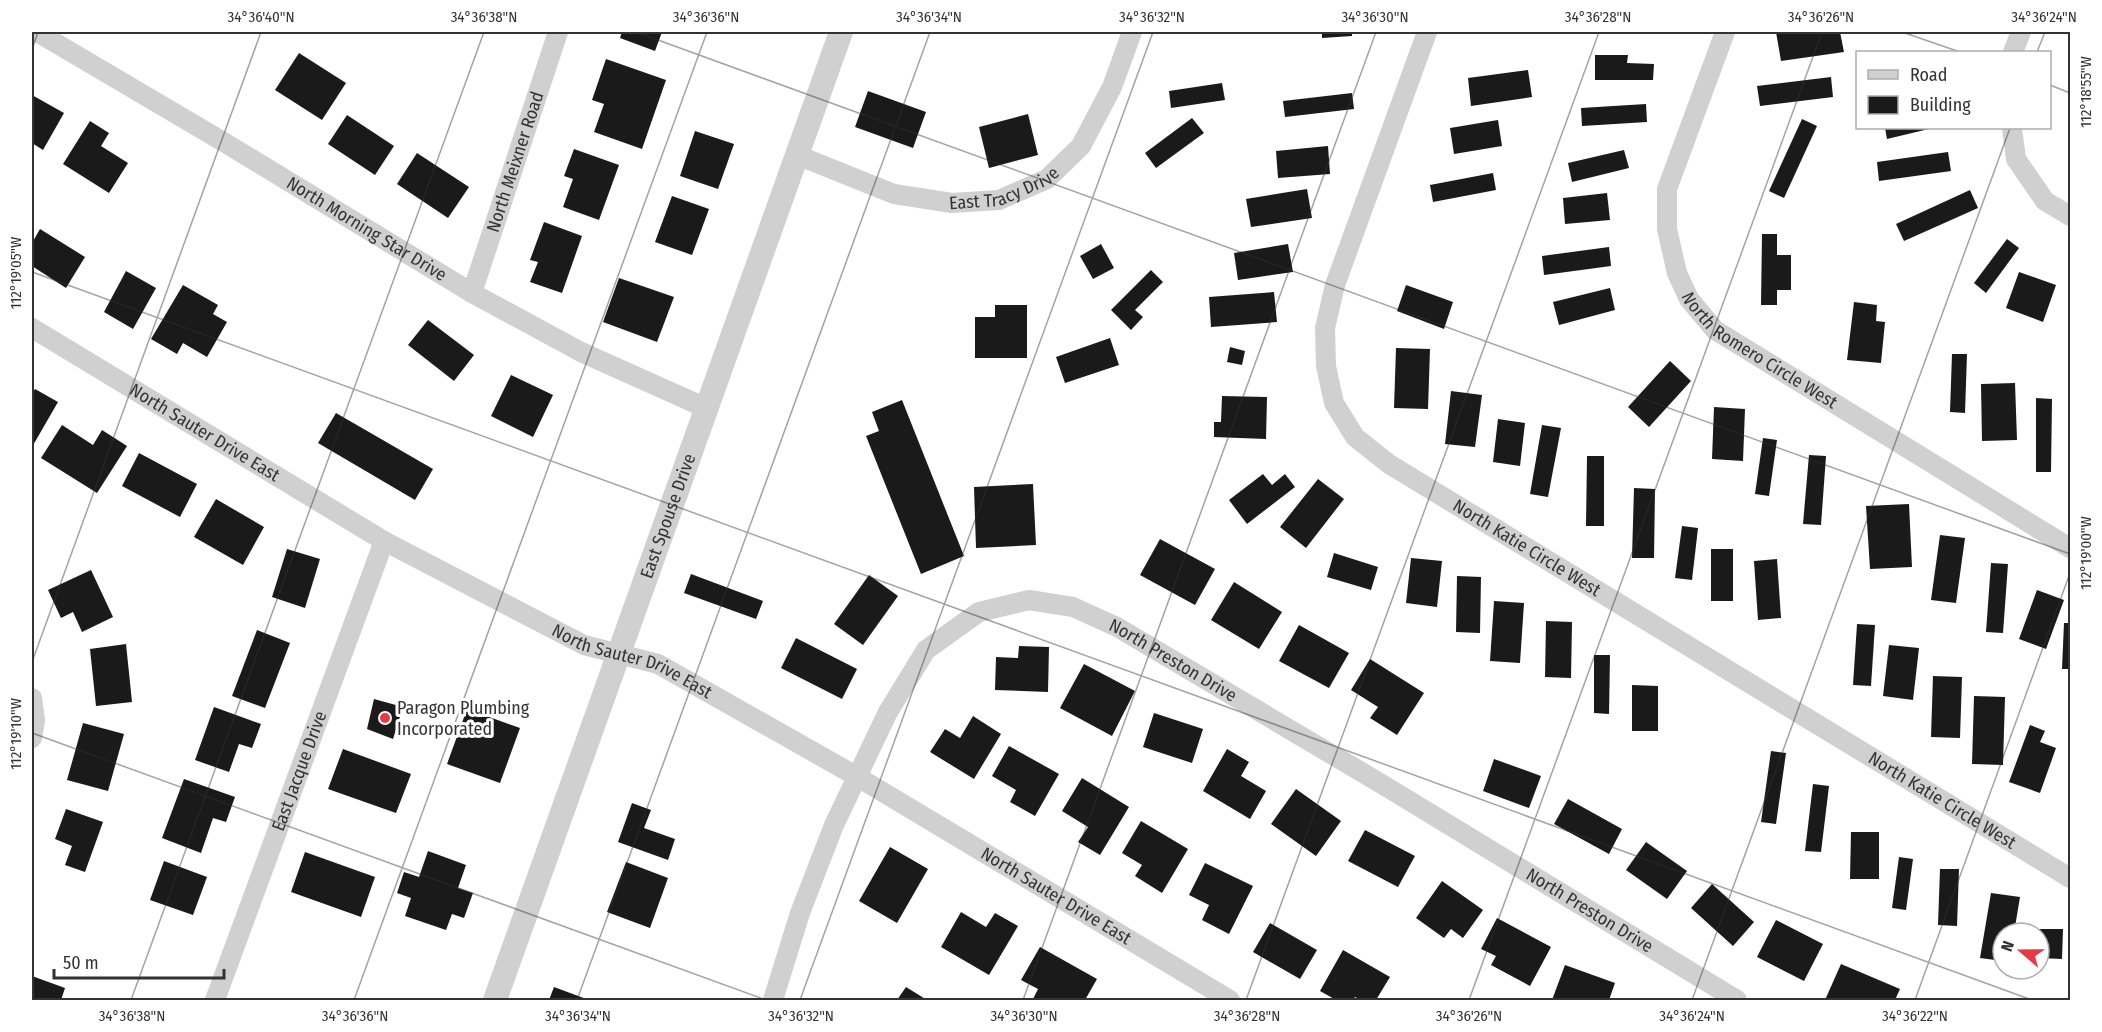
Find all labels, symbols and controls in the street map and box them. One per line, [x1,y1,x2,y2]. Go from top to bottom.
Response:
text: 34°36'40"N [227,8,295,26]
text: 34°36'38"N [451,8,517,26]
text: 34°36'36"N [673,8,739,26]
text: 34°36'34"N [896,8,962,26]
text: 34°36'32"N [1119,8,1185,26]
text: 34°36'30"N [1341,8,1409,26]
text: 34°36'28"N [1565,8,1631,26]
text: 34°36'26"N [1788,8,1854,26]
text: 34°36'24"N [2011,8,2077,26]
legend [1856,51,2051,129]
text: 112°18'55"W [2077,56,2095,128]
text: Road [1910,64,1947,86]
street label: North Meixner Road [482,89,549,235]
text: Building [1910,94,1971,116]
street label: East Tracy Drive [948,162,1064,214]
street label: North Morning Star Drive [283,172,451,286]
text: 112°19'05"W [7,237,25,309]
street label: North Romero Circle West [1676,289,1842,414]
street label: North Sauter Drive East [126,379,284,486]
street label: East Spouse Drive [636,450,700,581]
street label: North Katie Circle West [1449,495,1605,601]
text: 112°19'00"W [2077,516,2095,590]
street label: North Preston Drive [1106,614,1241,707]
street label: North Sauter Drive East [548,619,716,703]
place label: Paragon Plumbing Incorporated [397,697,530,740]
text: 112°19'10"W [7,698,25,770]
street label: East Jacque Drive [267,708,331,834]
marker: Paragon Plumbing Incorporated [378,711,392,725]
street label: North Katie Circle West [1864,747,2020,854]
street label: North Sauter Drive East [977,842,1135,949]
street label: North Preston Drive [1522,863,1657,957]
north arrow [1991,921,2051,981]
text: N [1997,938,2018,954]
scale bar [54,942,224,980]
text: 50 m [63,952,99,974]
text: 34°36'38"N [99,1007,165,1025]
text: 34°36'36"N [322,1007,388,1025]
text: 34°36'34"N [545,1007,611,1025]
text: 34°36'32"N [768,1007,834,1025]
text: 34°36'30"N [990,1007,1058,1025]
text: 34°36'28"N [1214,1007,1280,1025]
text: 34°36'26"N [1436,1007,1502,1025]
text: 34°36'24"N [1659,1007,1725,1025]
text: 34°36'22"N [1882,1007,1948,1025]

